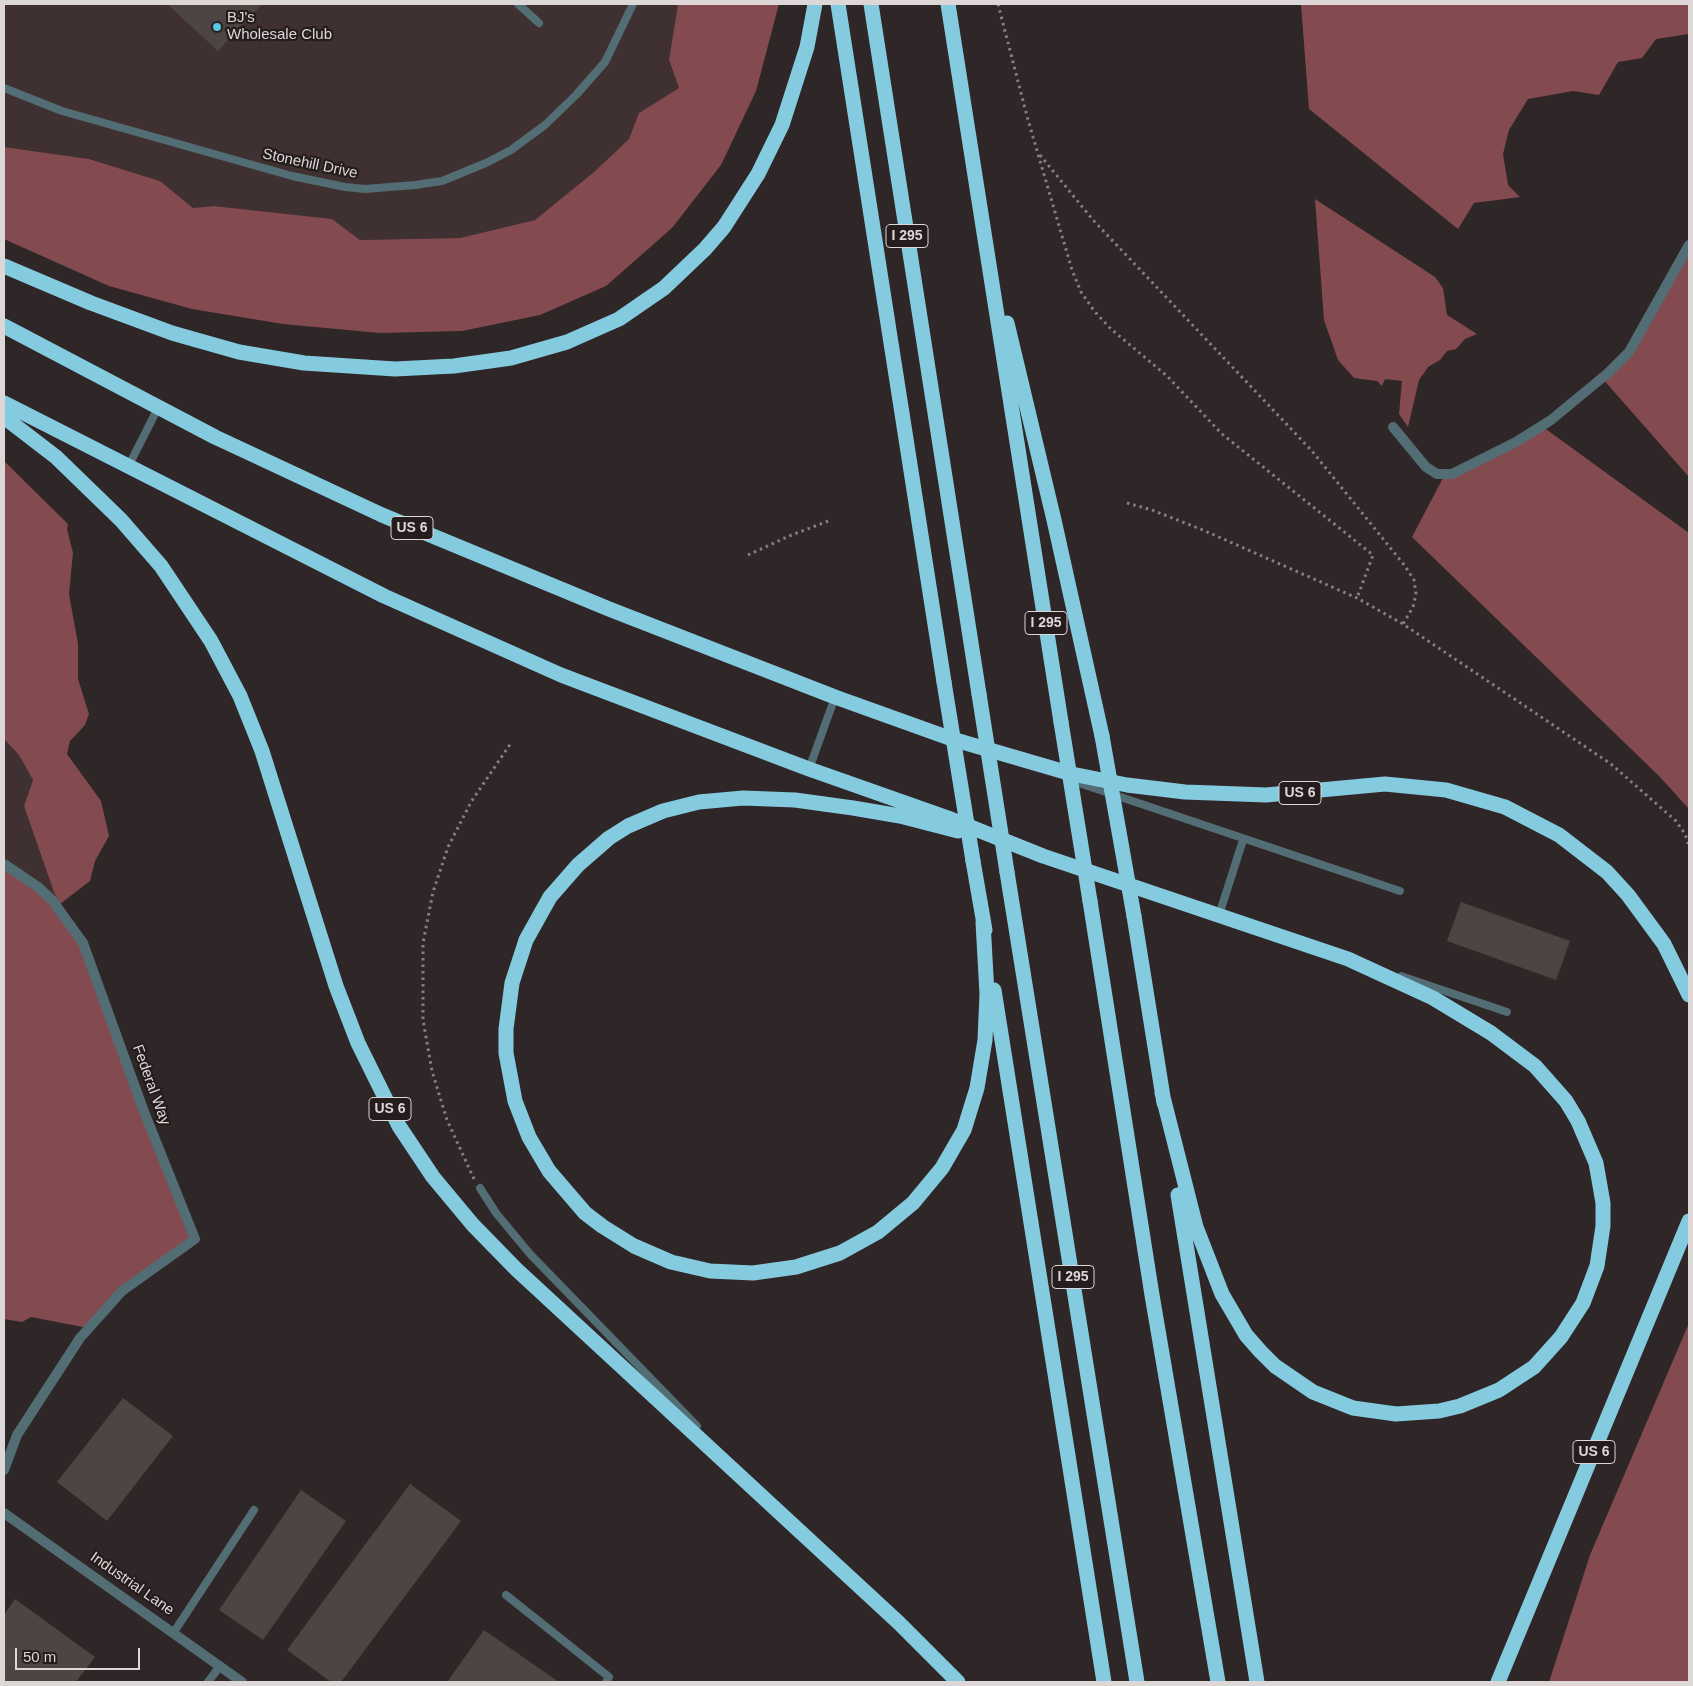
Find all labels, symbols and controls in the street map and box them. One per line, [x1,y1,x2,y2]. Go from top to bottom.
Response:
place label: BJ's Wholesale Club [227,9,332,44]
marker: BJ's Wholesale Club [211,21,223,33]
street label: Stonehill Drive [261,145,359,183]
road number: I 295 [886,225,928,248]
road number: US 6 [391,516,433,540]
road number: I 295 [1025,612,1067,634]
road number: US 6 [1279,781,1321,804]
street label: Federal Way [128,1042,174,1128]
road number: US 6 [369,1098,411,1120]
road number: I 295 [1052,1266,1094,1288]
road number: US 6 [1573,1440,1615,1464]
street label: Industrial Lane [87,1548,177,1620]
scale bar [18,1638,142,1670]
text: 50 m [23,1648,56,1665]

